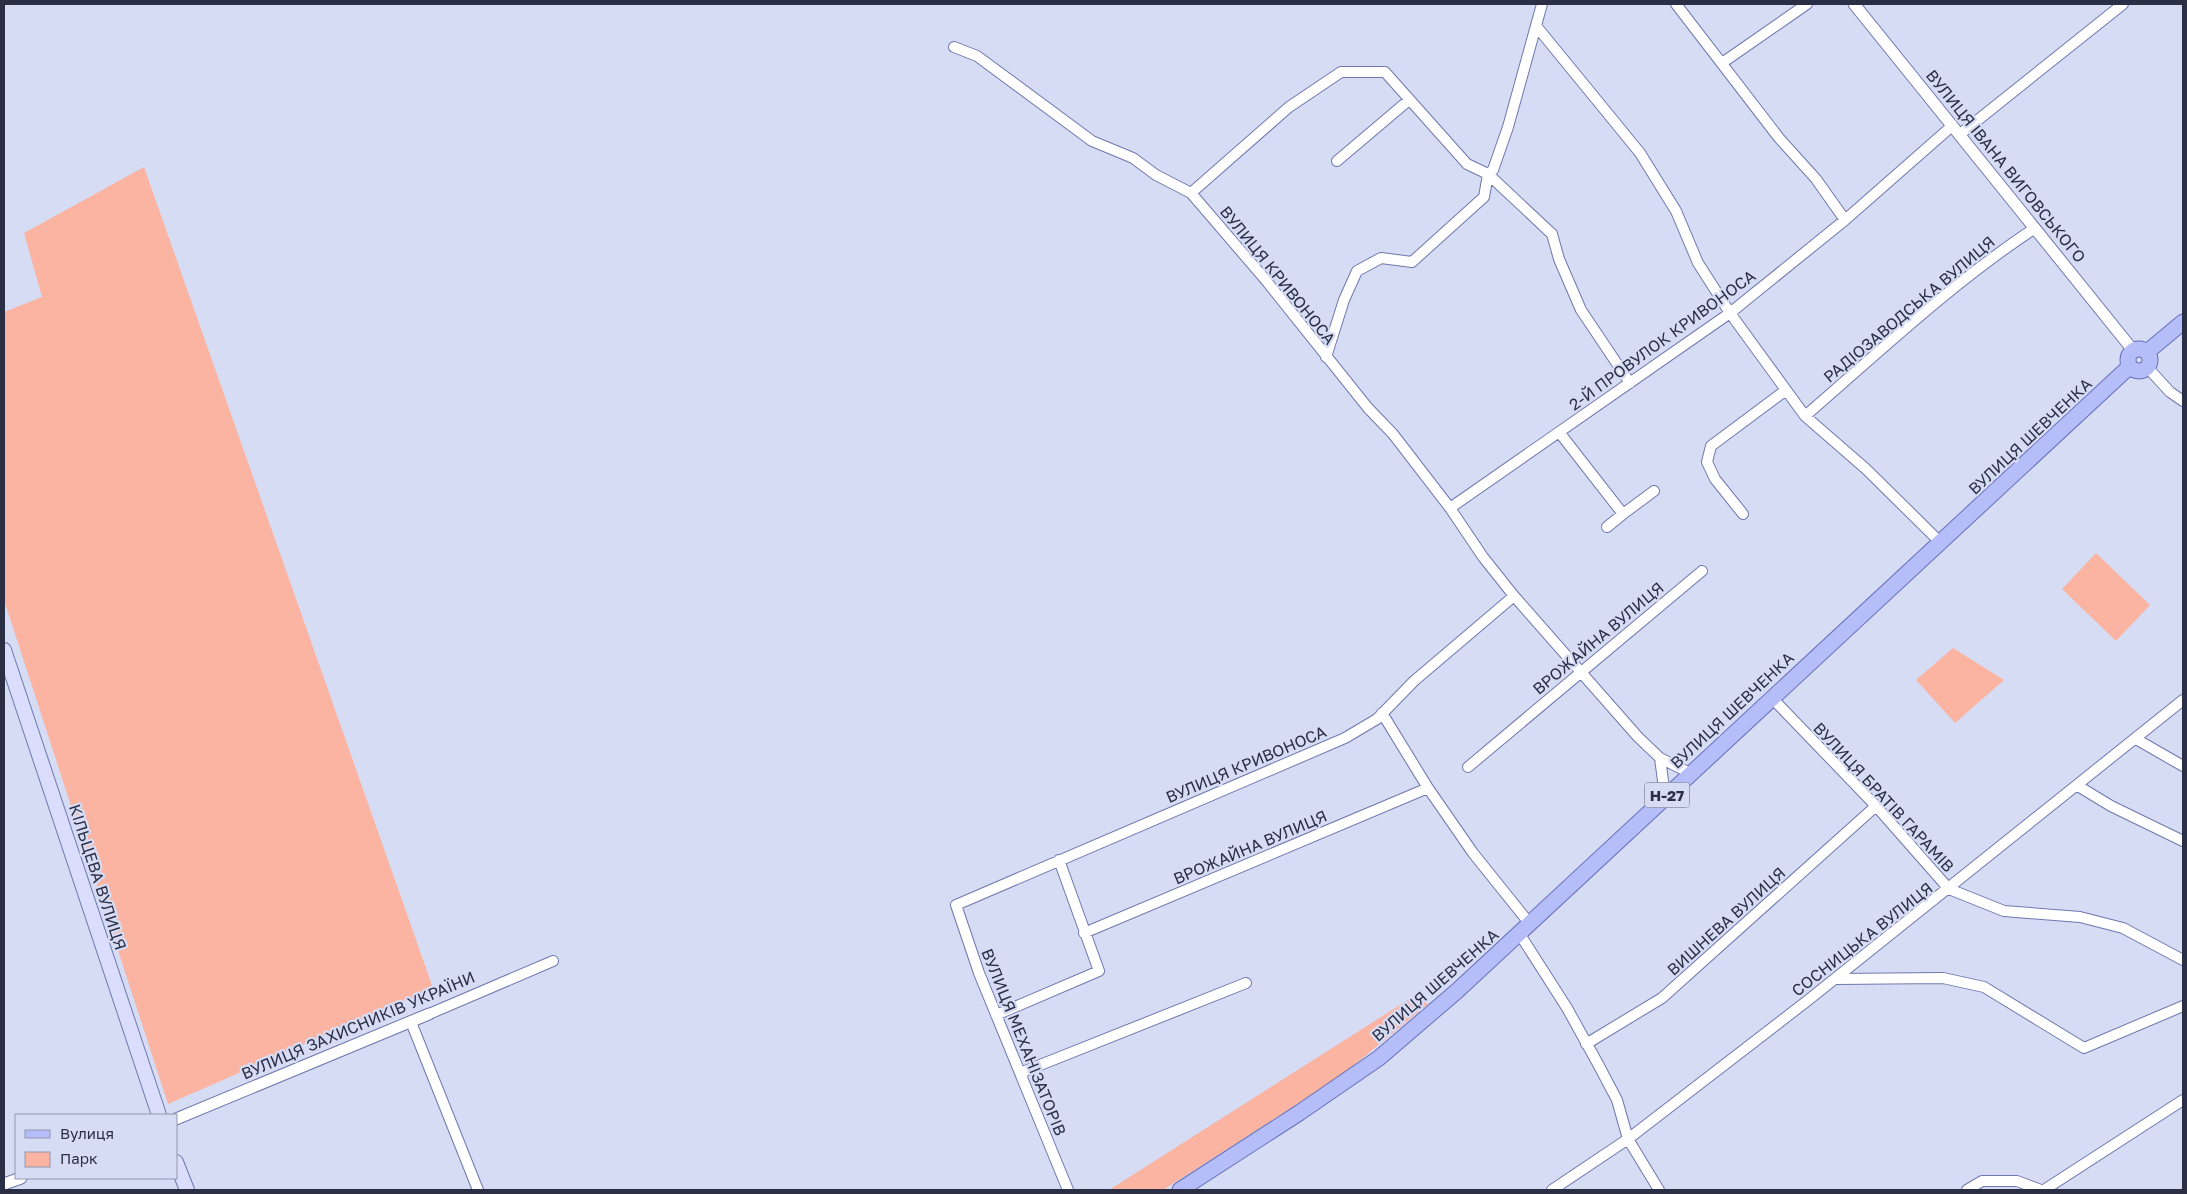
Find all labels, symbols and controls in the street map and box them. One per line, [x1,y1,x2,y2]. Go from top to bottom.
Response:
street label: ВУЛИЦЯ ІВАНА ВИГОВСЬКОГО [1922,66,2090,266]
street label: ВУЛИЦЯ КРИВОНОСА [1216,202,1340,348]
street label: РАДІОЗАВОДСЬКА ВУЛИЦЯ [1819,231,1999,387]
street label: 2-Й ПРОВУЛОК КРИВОНОСА [1565,265,1759,414]
street label: ВУЛИЦЯ ШЕВЧЕНКА [1964,373,2096,498]
street label: ВРОЖАЙНА ВУЛИЦЯ [1528,577,1668,699]
street label: ВУЛИЦЯ ШЕВЧЕНКА [1666,647,1798,772]
street label: ВУЛИЦЯ БРАТІВ ГАРАМІВ [1809,718,1959,876]
street label: ВУЛИЦЯ КРИВОНОСА [1163,721,1329,807]
road number: Н-27 [1644,782,1690,808]
street label: КІЛЬЦЕВА ВУЛИЦЯ [65,802,131,952]
street label: ВРОЖАЙНА ВУЛИЦЯ [1170,806,1330,888]
street label: ВИШНЕВА ВУЛИЦЯ [1663,863,1789,979]
street label: СОСНИЦЬКА ВУЛИЦЯ [1787,878,1937,1000]
street label: ВУЛИЦЯ ШЕВЧЕНКА [1367,924,1503,1046]
street label: ВУЛИЦЯ МЕХАНІЗАТОРІВ [977,945,1071,1139]
street label: ВУЛИЦЯ ЗАХИСНИКІВ УКРАЇНИ [238,967,478,1083]
legend [15,1114,178,1179]
text: Вулиця [60,1124,114,1142]
text: Парк [60,1149,98,1167]

